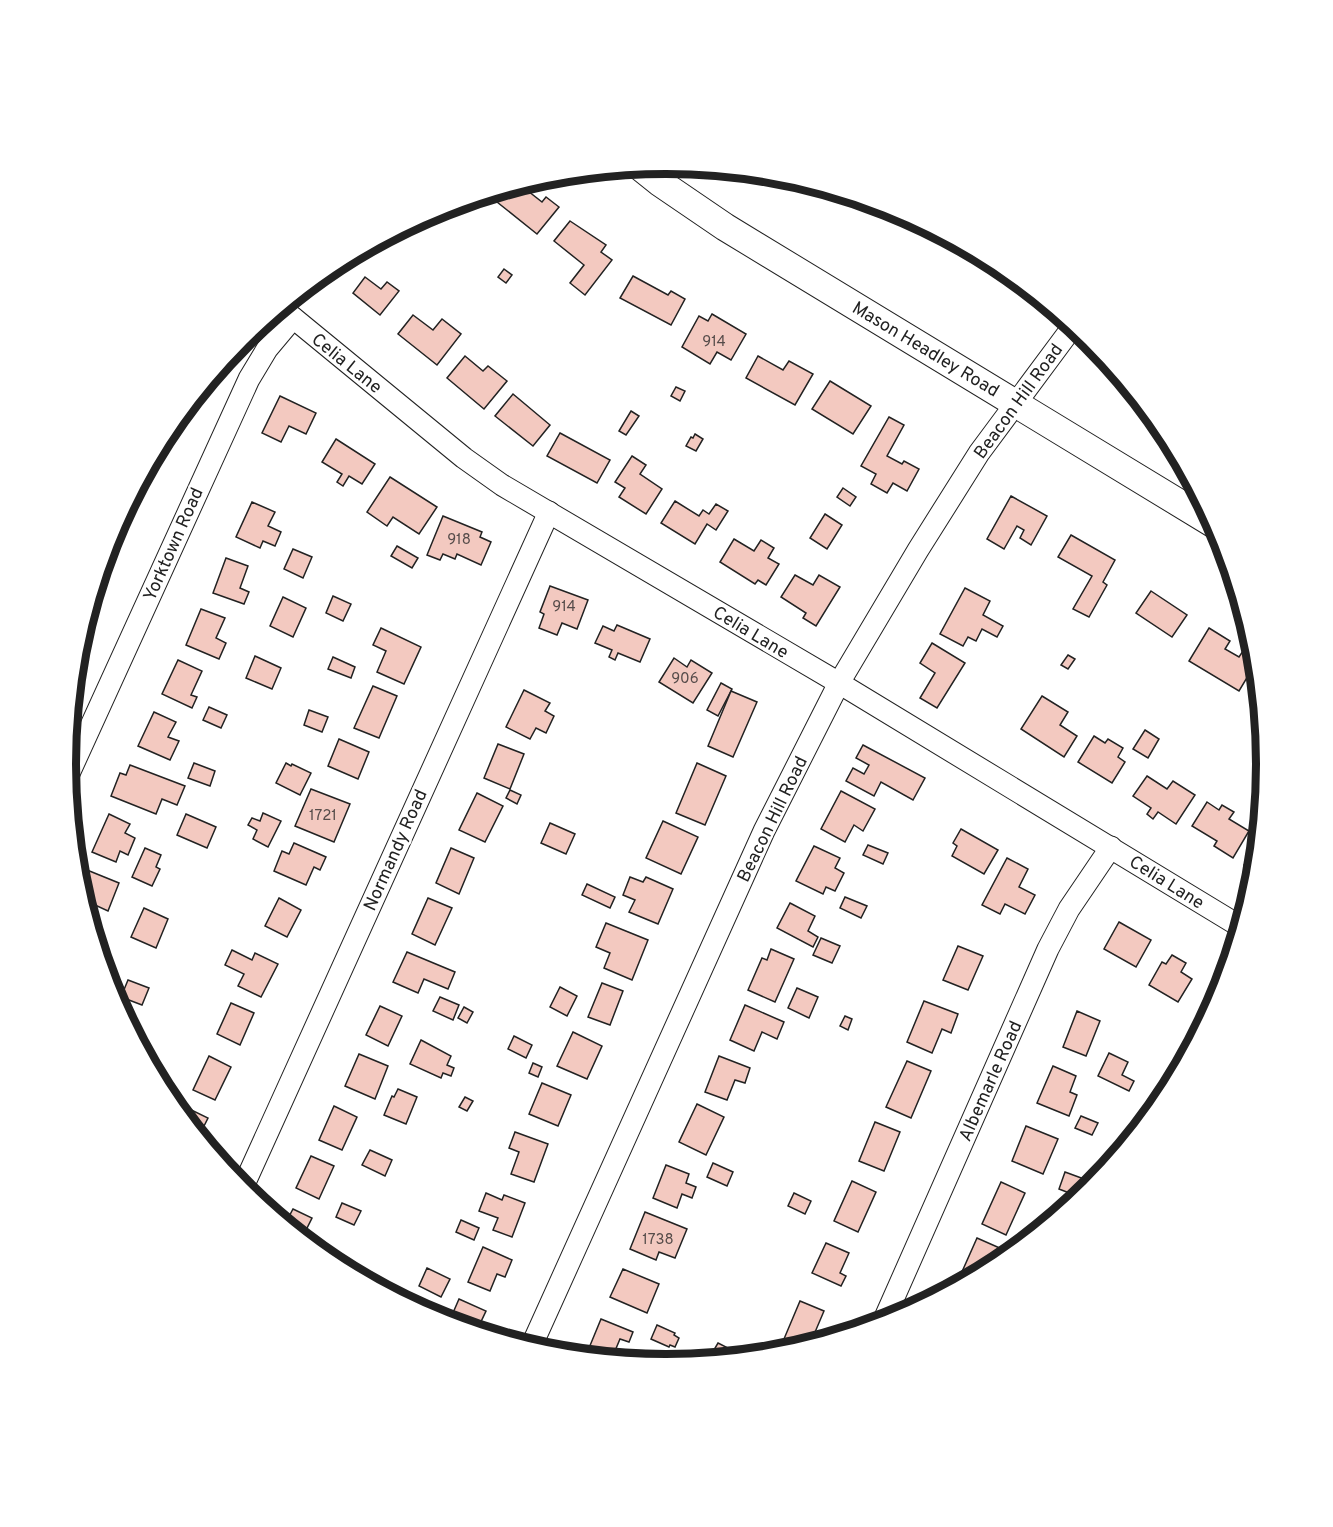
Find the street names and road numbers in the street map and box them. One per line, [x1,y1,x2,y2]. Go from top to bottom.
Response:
street label: Mason Headley Road [848,297,1003,403]
street label: Celia Lane [306,329,386,400]
street label: Beacon Hill Road [970,340,1069,464]
street label: Yorktown Road [139,484,210,605]
street label: Celia Lane [708,602,792,665]
street label: Beacon Hill Road [733,753,814,886]
street label: Normandy Road [359,786,433,915]
street label: Celia Lane [1124,851,1208,915]
street label: Albemarle Road [955,1018,1028,1145]

